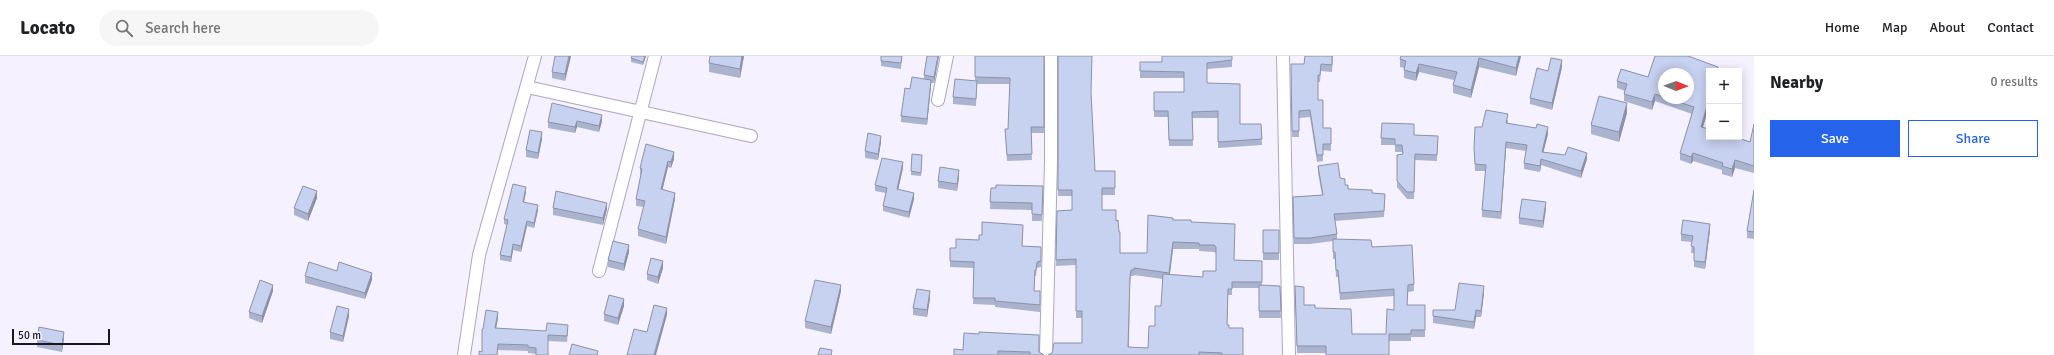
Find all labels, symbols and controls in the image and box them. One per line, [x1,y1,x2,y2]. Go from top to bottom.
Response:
search box [99,10,379,46]
text: Locato [20,16,75,40]
icon: search [113,17,135,39]
text: Search here [145,19,221,37]
text: Home [1825,19,1860,36]
text: Map [1882,19,1907,36]
text: About [1929,19,1965,36]
text: Contact [1987,19,2034,36]
north arrow [1658,68,1694,104]
map controls [1706,68,1742,140]
button: + [1706,68,1742,104]
text: Nearby [1770,72,1823,93]
text: 0 results [1990,74,2038,90]
button: − [1706,104,1742,140]
button: Save [1770,120,1900,157]
button: Share [1908,120,2038,157]
scale bar [12,327,110,346]
text: 50 m [18,329,41,342]

